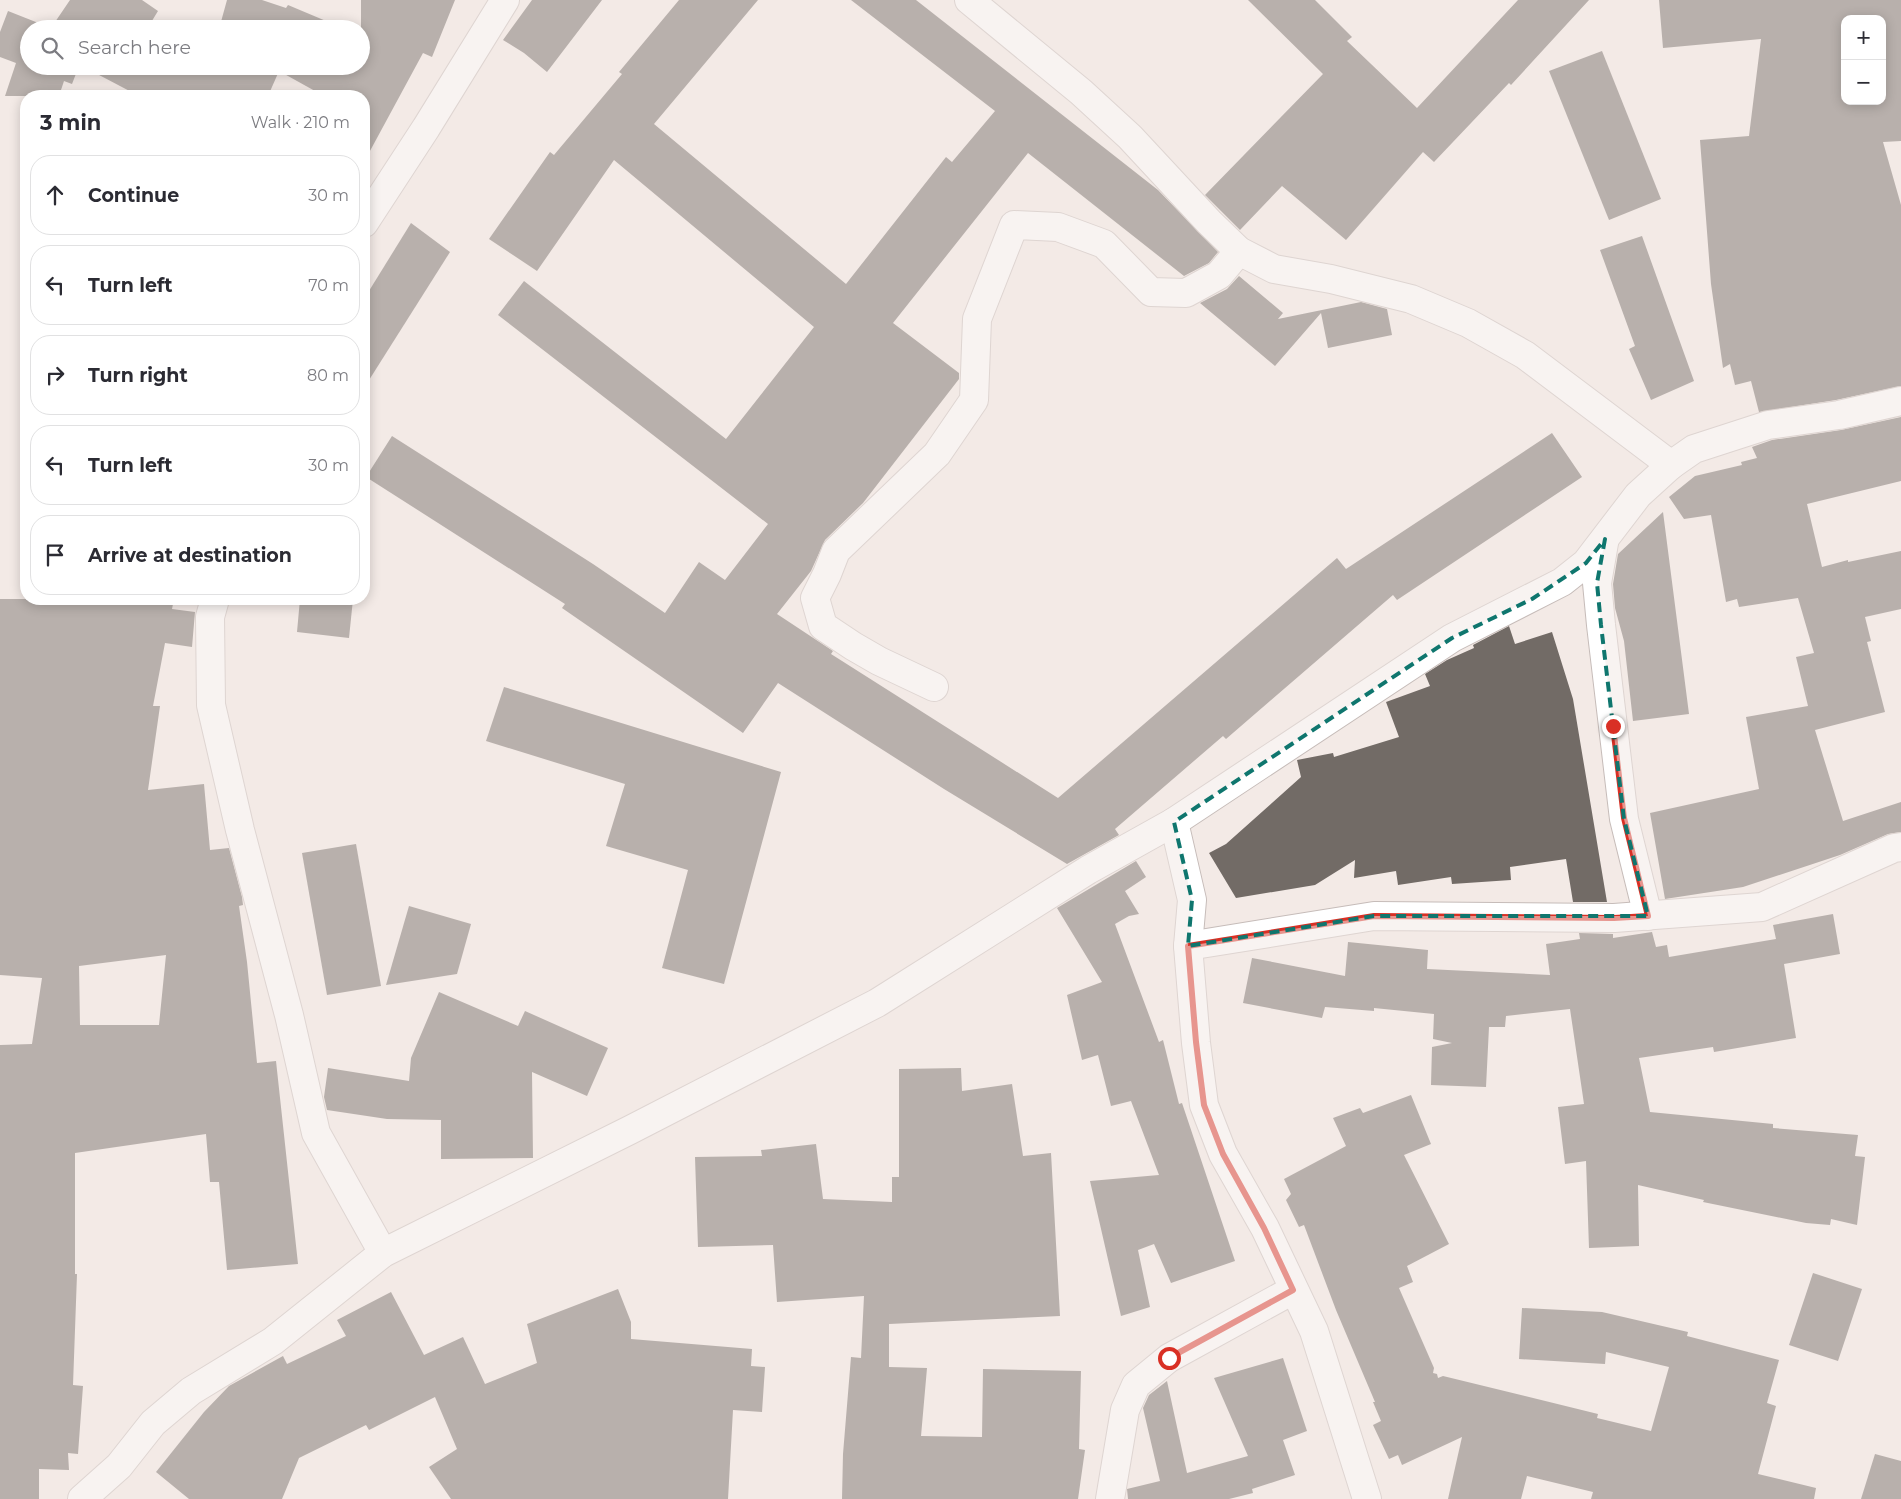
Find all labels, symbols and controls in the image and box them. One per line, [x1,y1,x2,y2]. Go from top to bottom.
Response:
map controls [1841,15,1886,105]
button: + [1841,15,1886,60]
search box [20,20,370,75]
icon: search [38,34,66,62]
text: Search here [78,36,191,59]
button: − [1841,60,1886,105]
text: 3 min [40,110,101,135]
text: Walk · 210 m [251,113,350,132]
icon: ahead [41,181,69,209]
text: Continue [88,184,179,207]
text: 30 m [308,186,349,205]
icon: left [41,271,69,299]
text: Turn left [88,274,173,297]
text: 70 m [308,276,349,295]
icon: right [41,361,69,389]
text: Turn right [88,364,188,387]
text: 80 m [307,366,349,385]
icon: left [41,451,69,479]
text: Turn left [88,454,173,477]
text: 30 m [308,456,349,475]
icon: arrive [41,541,69,569]
text: Arrive at destination [88,544,292,567]
route end [1602,715,1625,738]
route start [1158,1347,1181,1370]

